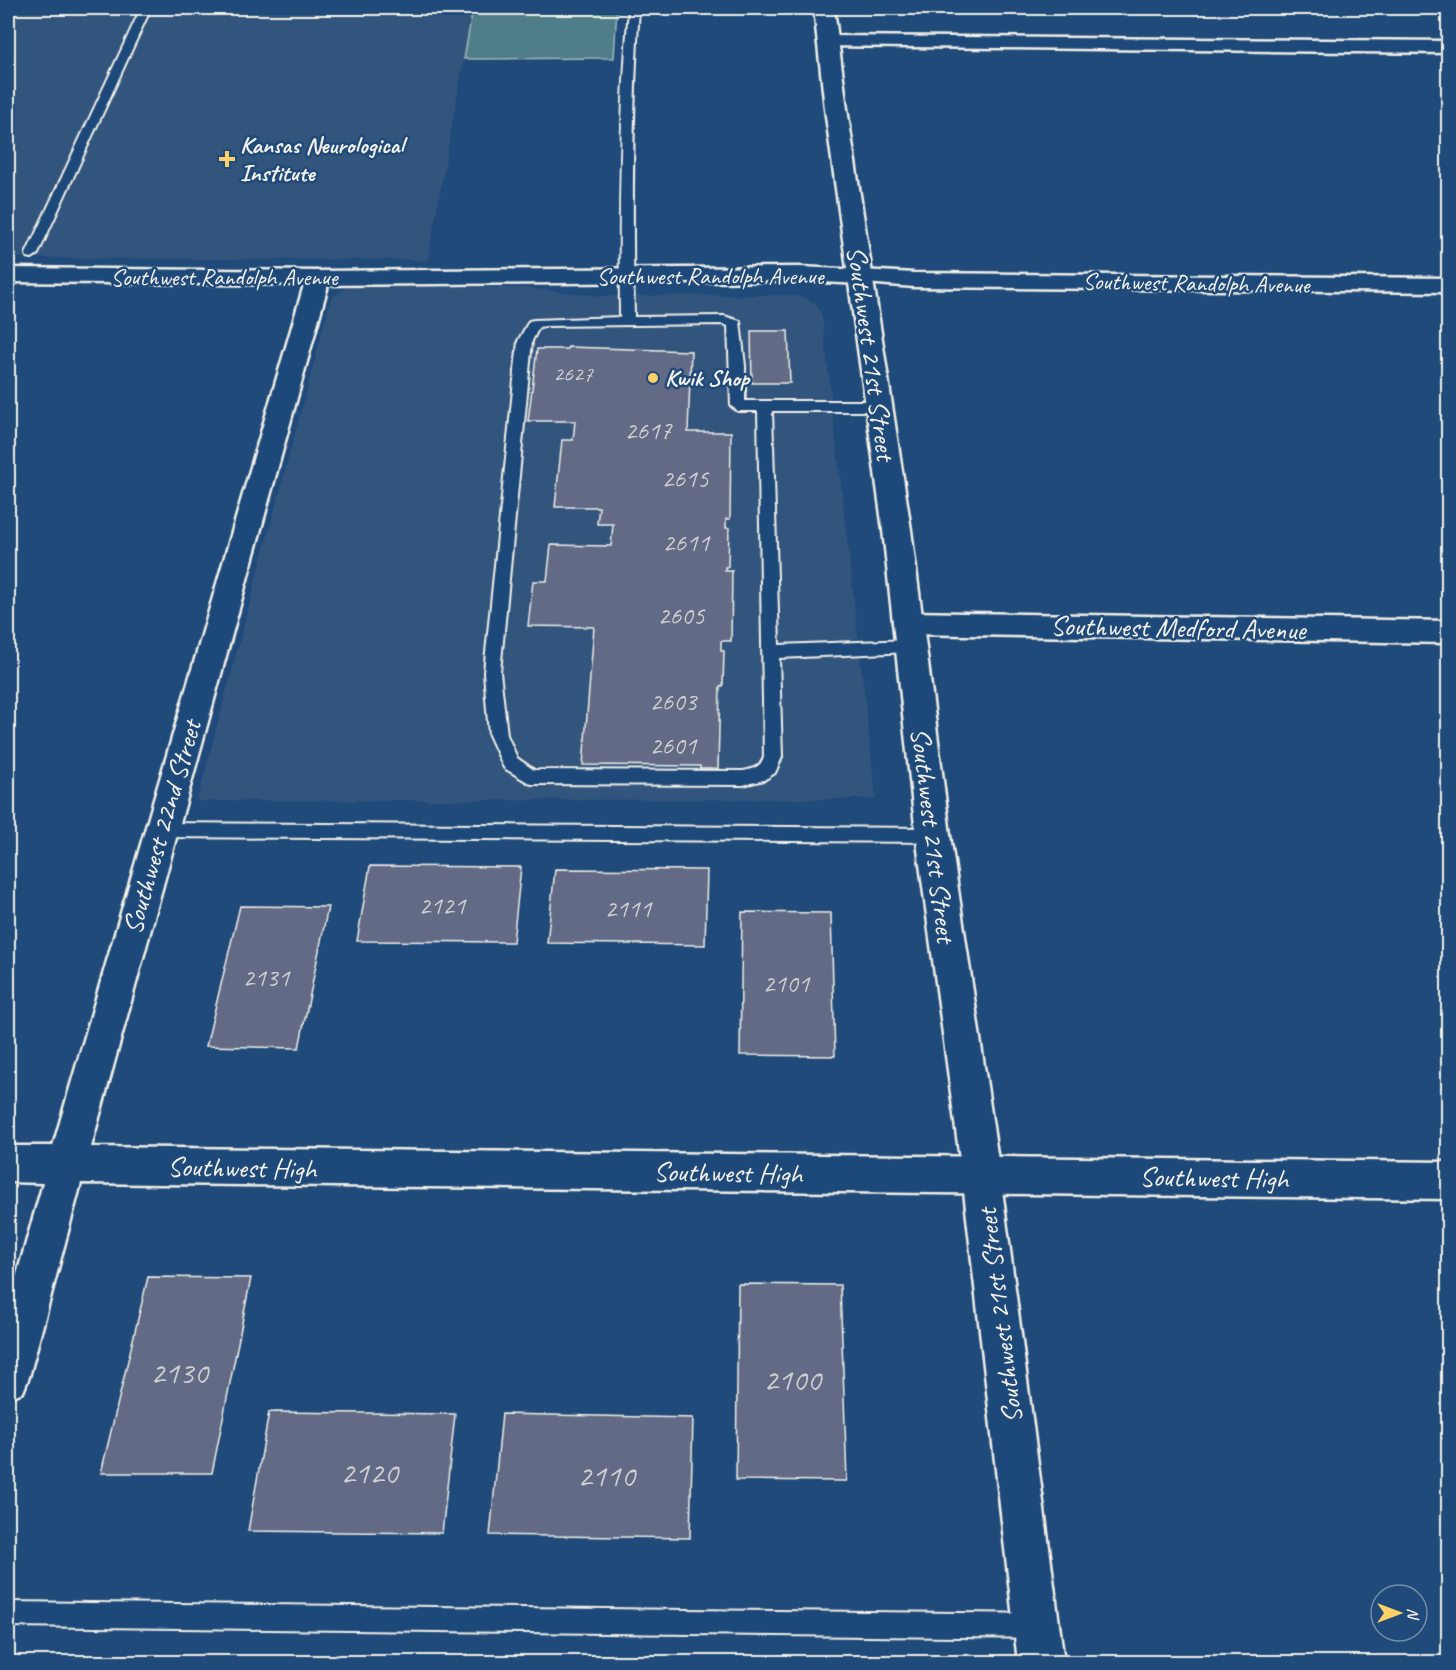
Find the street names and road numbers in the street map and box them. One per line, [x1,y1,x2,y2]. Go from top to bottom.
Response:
street label: Southwest 21st Street [839,244,904,465]
street label: Southwest Randolph Avenue [597,261,826,291]
street label: Southwest Randolph Avenue [111,262,340,292]
street label: Southwest Randolph Avenue [1082,266,1312,300]
street label: Southwest Medford Avenue [1050,608,1308,647]
street label: Southwest 22nd Street [114,714,209,938]
street label: Southwest 21st Street [903,726,964,947]
street label: Southwest High [167,1149,319,1186]
street label: Southwest High [653,1154,805,1191]
street label: Southwest High [1139,1159,1291,1196]
street label: Southwest 21st Street [969,1204,1030,1425]

